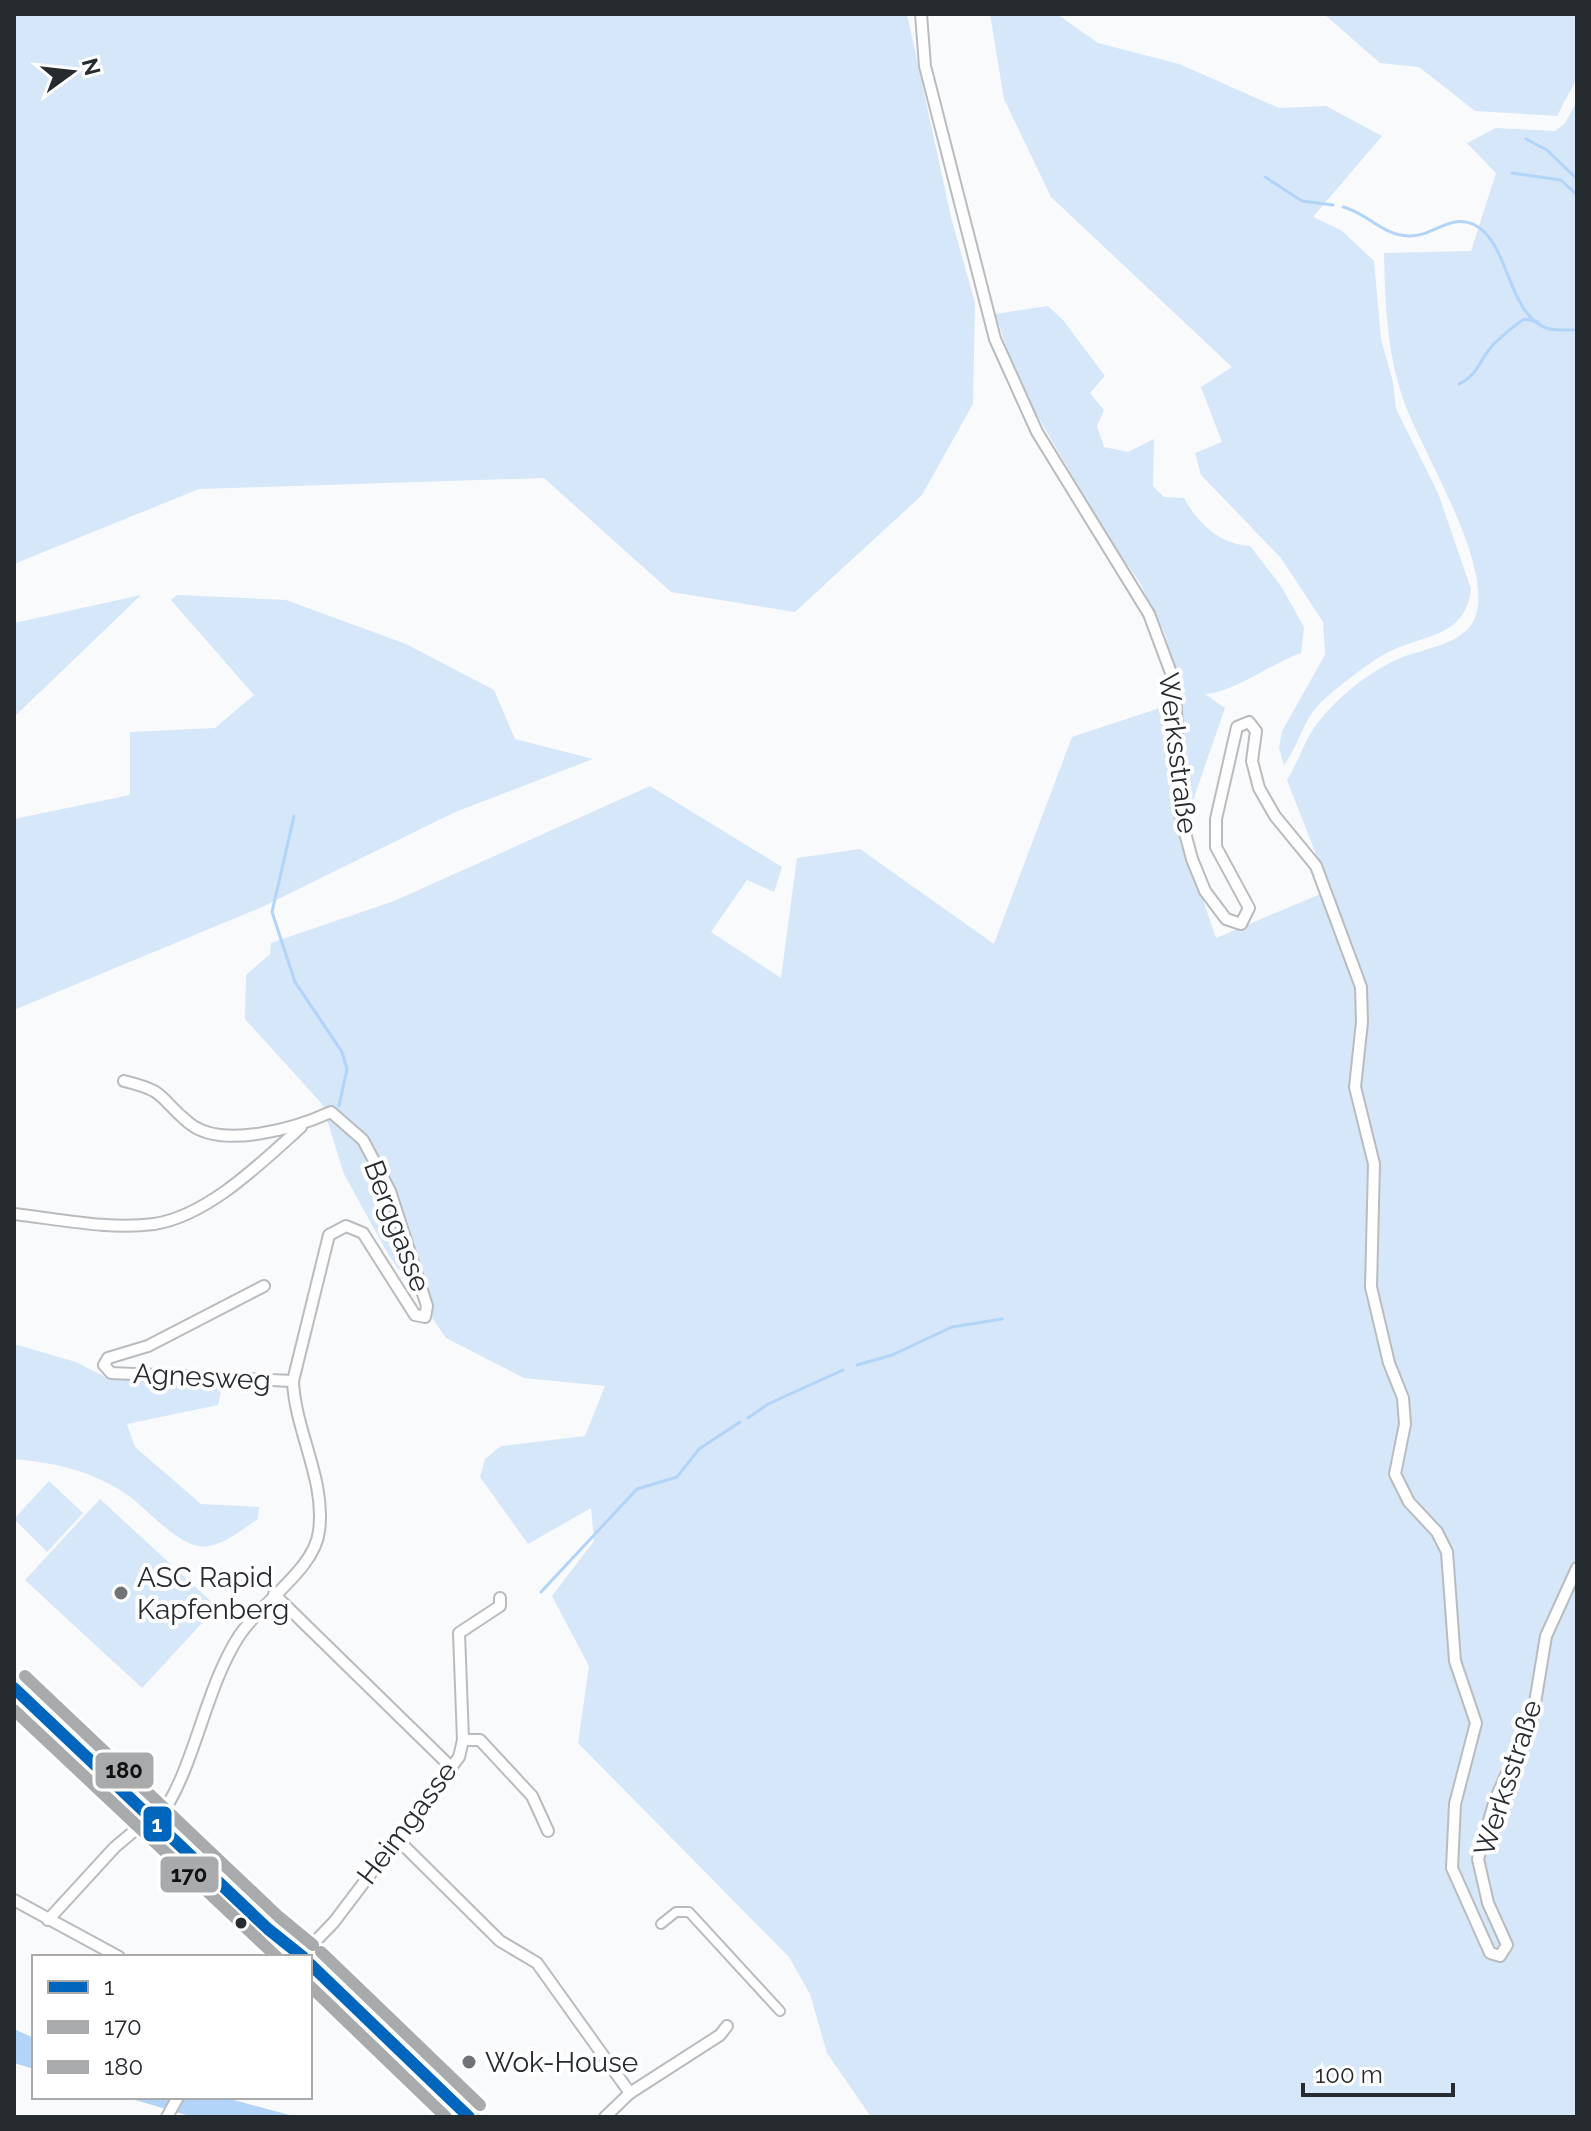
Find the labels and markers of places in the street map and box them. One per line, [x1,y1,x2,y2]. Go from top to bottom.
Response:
place label: ASC Rapid Kapfenberg [137,1561,289,1626]
marker: ASC Rapid Kapfenberg [112,1584,130,1602]
unlabelled marker [233,1915,249,1931]
place label: Wok-House [485,2046,638,2079]
marker: Wok-House [460,2053,478,2071]

